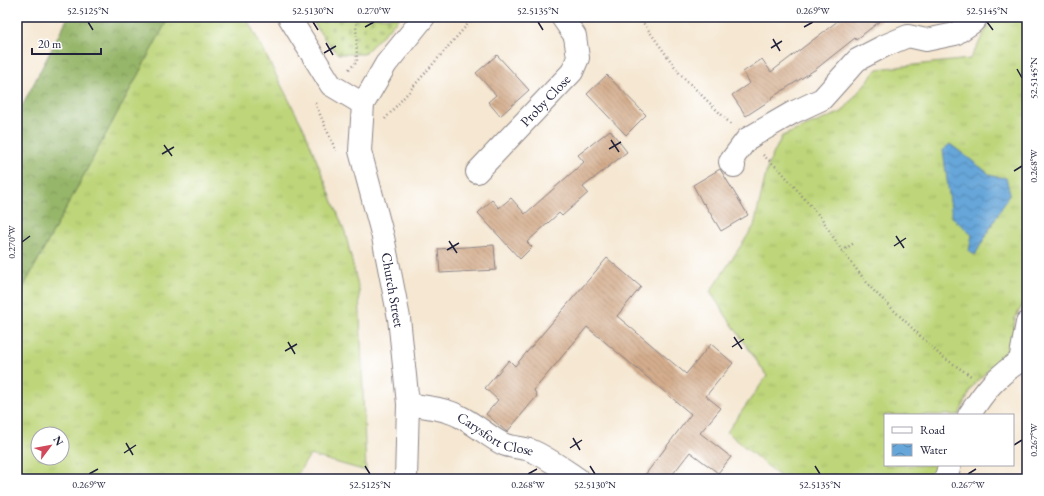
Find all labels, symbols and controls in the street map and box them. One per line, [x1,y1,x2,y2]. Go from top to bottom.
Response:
text: 52.5125°N [67,4,109,17]
text: 52.5130°N [292,4,334,17]
text: 0.270°W [357,4,392,17]
text: 52.5135°N [517,4,559,17]
text: 0.269°W [796,4,831,17]
text: 52.5145°N [966,4,1008,17]
scale bar [32,30,101,56]
text: 20 m [38,36,62,52]
text: 52.5145°N [1027,57,1040,99]
street label: Proby Close [516,70,575,130]
text: 0.268°W [1027,148,1040,183]
text: 0.270°W [5,224,18,259]
street label: Church Street [378,251,409,329]
street label: Carysfort Close [454,408,537,460]
legend [884,414,1014,466]
text: Road [920,422,946,438]
text: 0.267°W [1027,422,1040,457]
north arrow [30,426,70,466]
text: N [50,433,67,448]
text: Water [920,442,947,458]
text: 0.269°W [72,478,107,491]
text: 52.5125°N [349,478,391,491]
text: 0.268°W [511,478,546,491]
text: 52.5130°N [574,478,616,491]
text: 52.5135°N [799,478,841,491]
text: 0.267°W [951,478,986,491]

